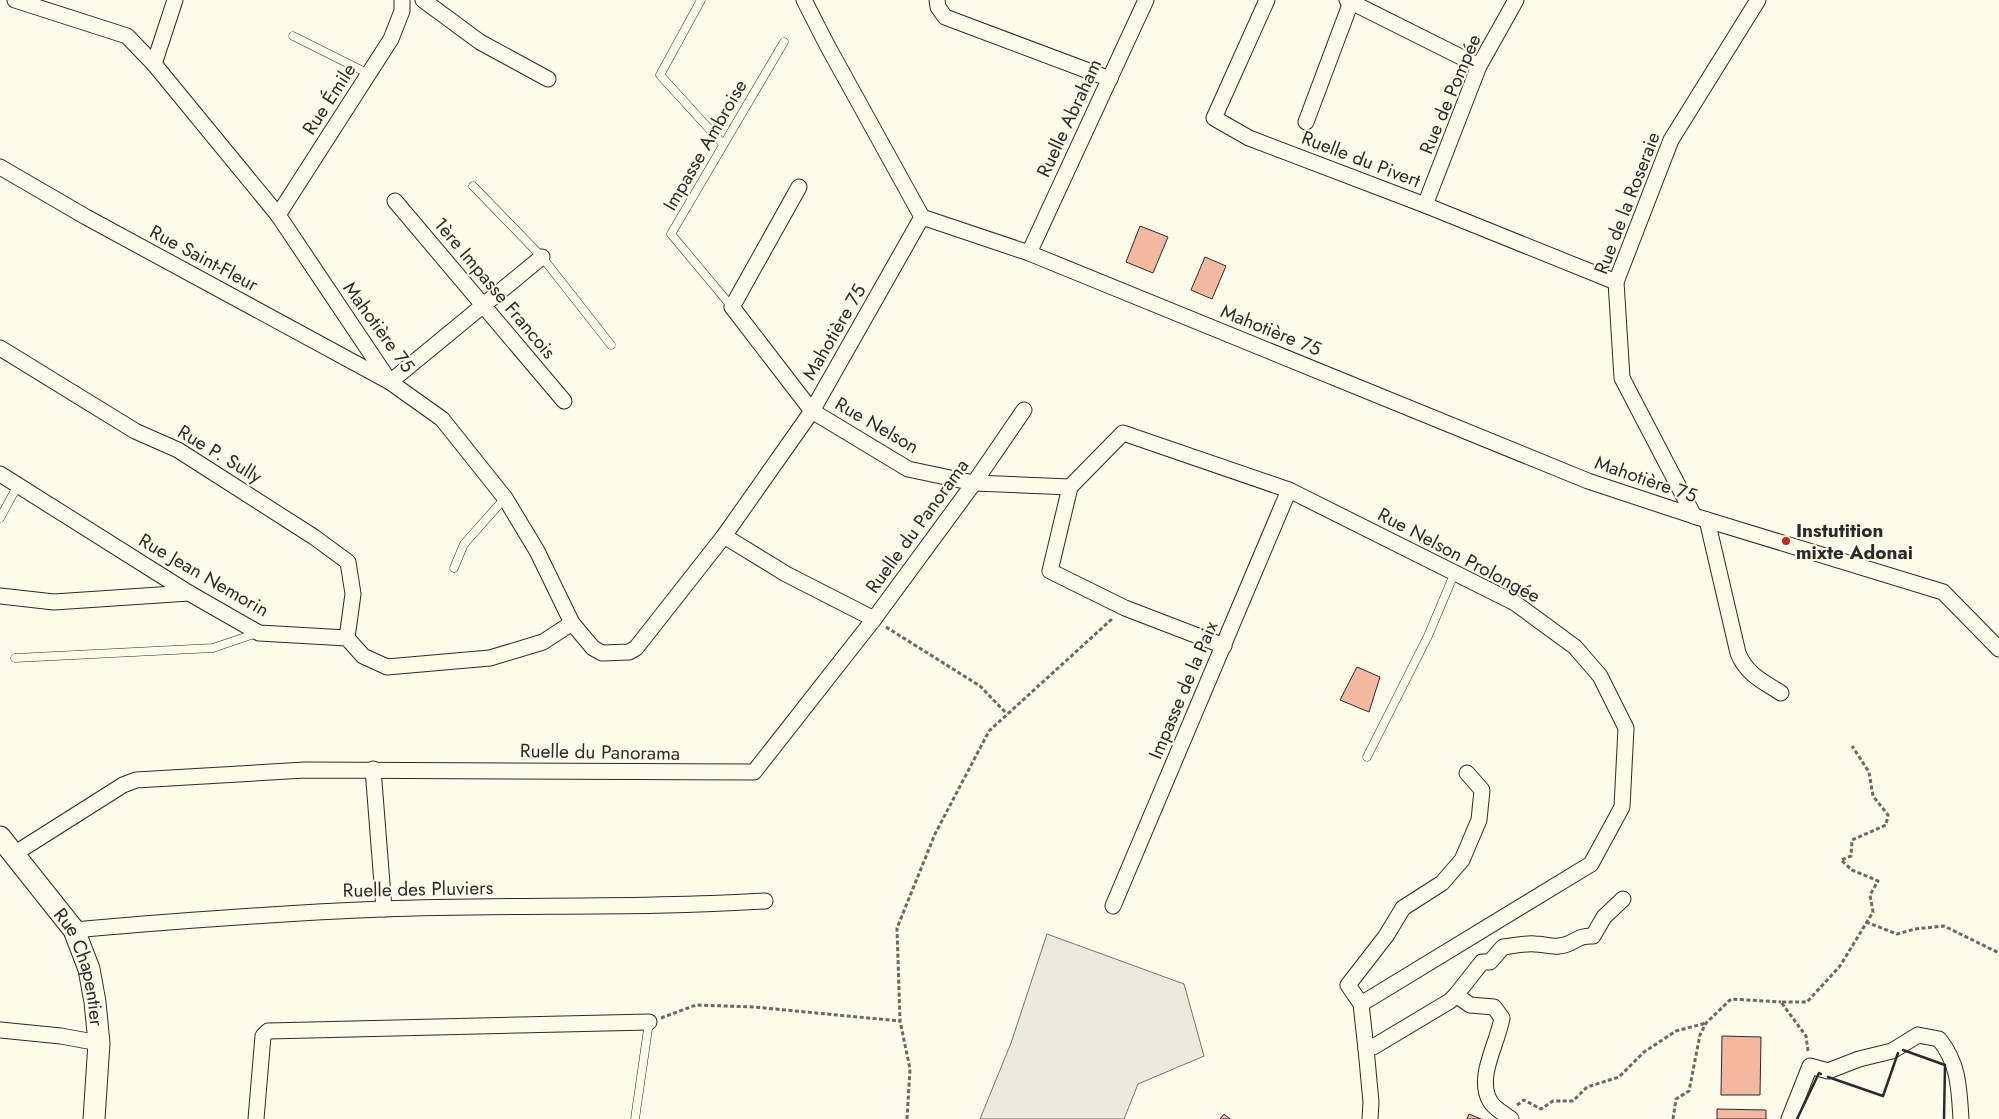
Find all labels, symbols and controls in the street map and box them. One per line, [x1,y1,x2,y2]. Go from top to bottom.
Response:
street label: Rue de Pompée [1413,30,1487,158]
street label: Ruelle Abraham [1030,54,1108,182]
street label: Rue Émile [296,58,362,140]
street label: Impasse Ambroise [656,74,754,216]
street label: Ruelle du Pivert [1298,124,1425,194]
street label: Rue de la Roseraie [1587,128,1667,278]
street label: 1ère Impasse Francois [428,211,562,365]
street label: Rue Saint-Fleur [145,218,263,298]
street label: Mahotière 75 [337,276,421,378]
street label: Mahotière 75 [796,279,872,385]
street label: Mahotière 75 [1217,298,1325,362]
street label: Rue Nelson [830,390,924,460]
street label: Rue P. Sully [173,418,268,490]
street label: Mahotière 75 [1591,449,1701,509]
street label: Ruelle du Panorama [859,453,975,599]
street label: Rue Nelson Prolongée [1373,501,1545,609]
place label: Instutition mixte Adonai [1796,517,1913,566]
street label: Rue Jean Nemorin [134,527,274,623]
marker: Instutition mixte Adonai [1780,535,1792,547]
street label: Impasse de la Paix [1142,617,1224,763]
street label: Ruelle du Panorama [520,737,680,767]
street label: Ruelle des Pluviers [342,874,494,904]
street label: Rue Chapentier [48,902,111,1028]

